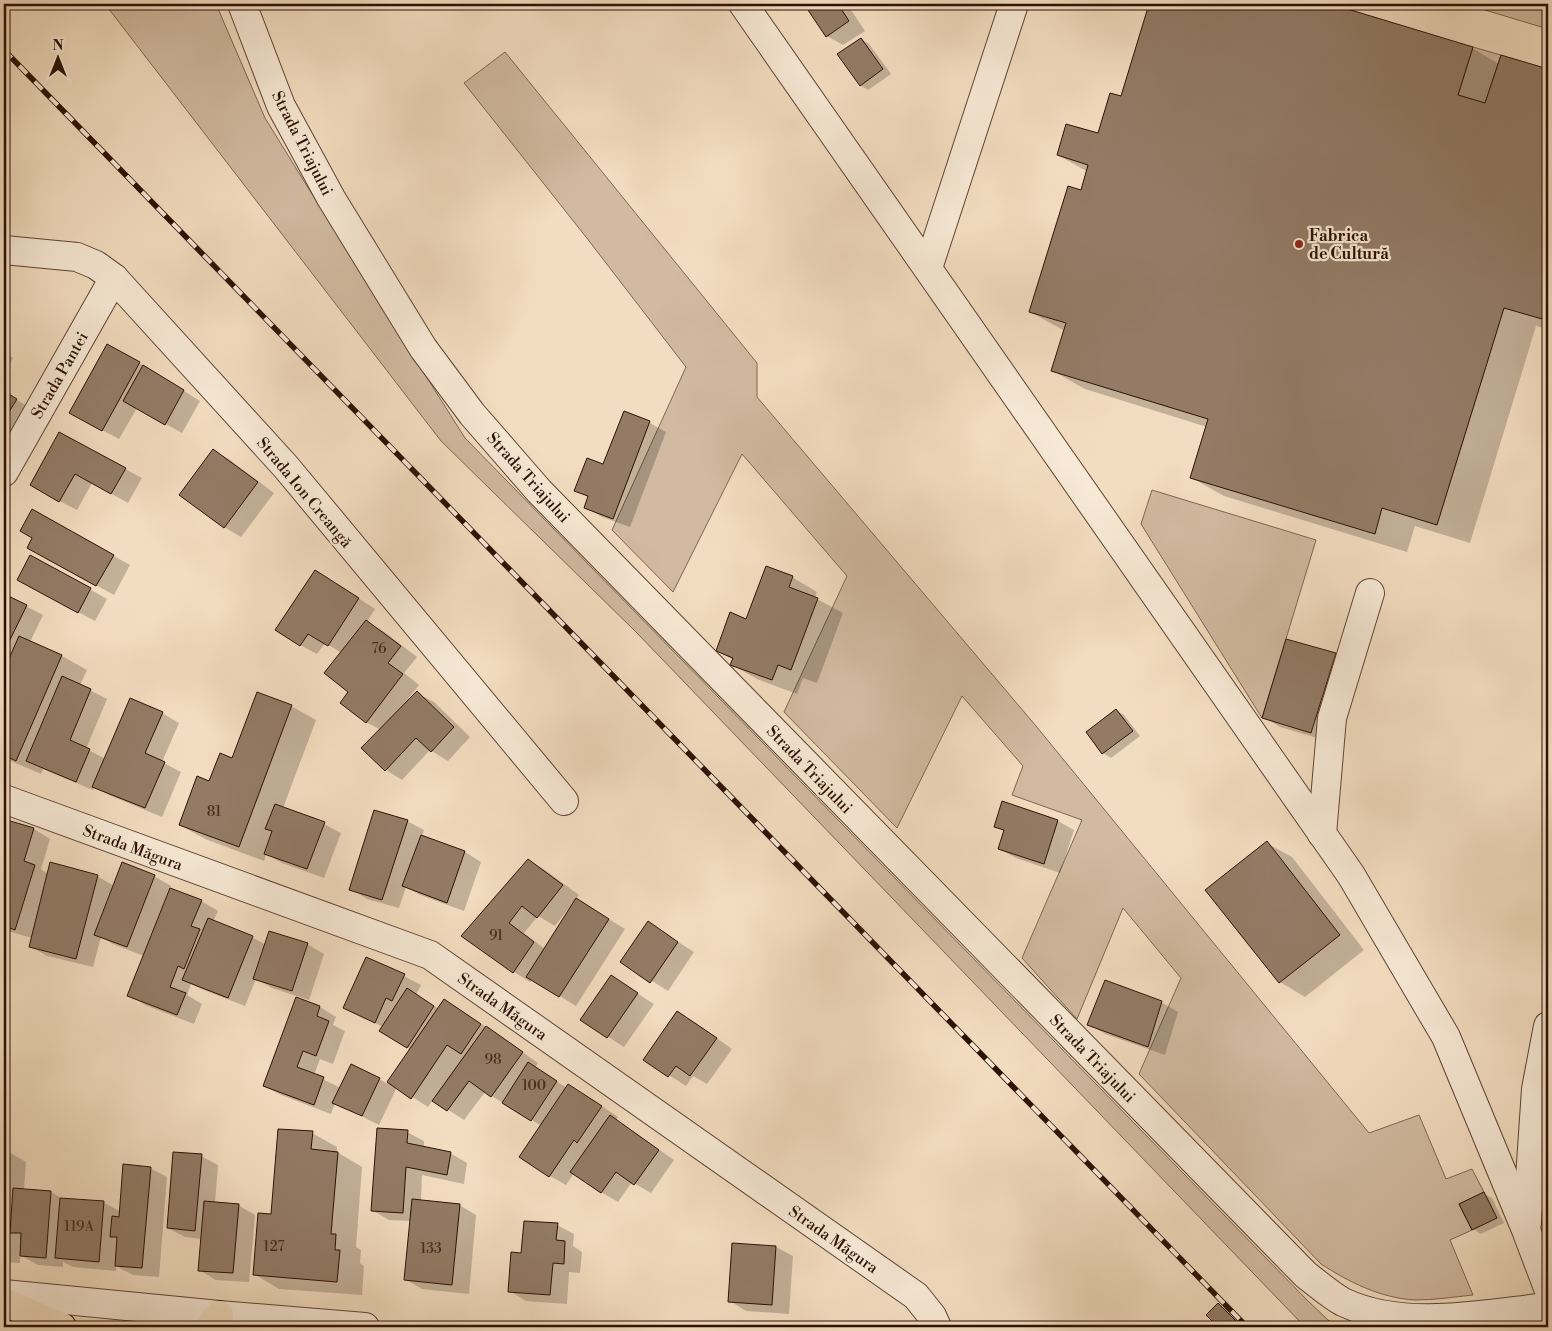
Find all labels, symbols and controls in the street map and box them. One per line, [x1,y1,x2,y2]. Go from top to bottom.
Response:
north arrow [32,32,82,82]
text: N [52,37,64,55]
street label: Strada Triajului [267,88,337,199]
place label: Fabrica de Cultură [1309,226,1389,264]
marker: Fabrica de Cultură [1293,238,1305,250]
street label: Strada Pantei [27,329,93,422]
street label: Strada Triajului [482,428,574,527]
street label: Strada Ion Creangă [252,433,357,553]
house number: 76 [371,640,387,658]
street label: Strada Triajului [762,721,856,818]
house number: 81 [207,803,221,821]
street label: Strada Măgura [80,821,186,876]
house number: 91 [489,927,503,945]
street label: Strada Măgura [454,969,552,1046]
street label: Strada Triajului [1045,1010,1139,1107]
house number: 98 [484,1051,502,1069]
house number: 100 [522,1077,546,1095]
street label: Strada Măgura [785,1202,883,1279]
house number: 119A [64,1218,94,1236]
house number: 127 [263,1238,285,1256]
house number: 133 [420,1240,442,1258]

